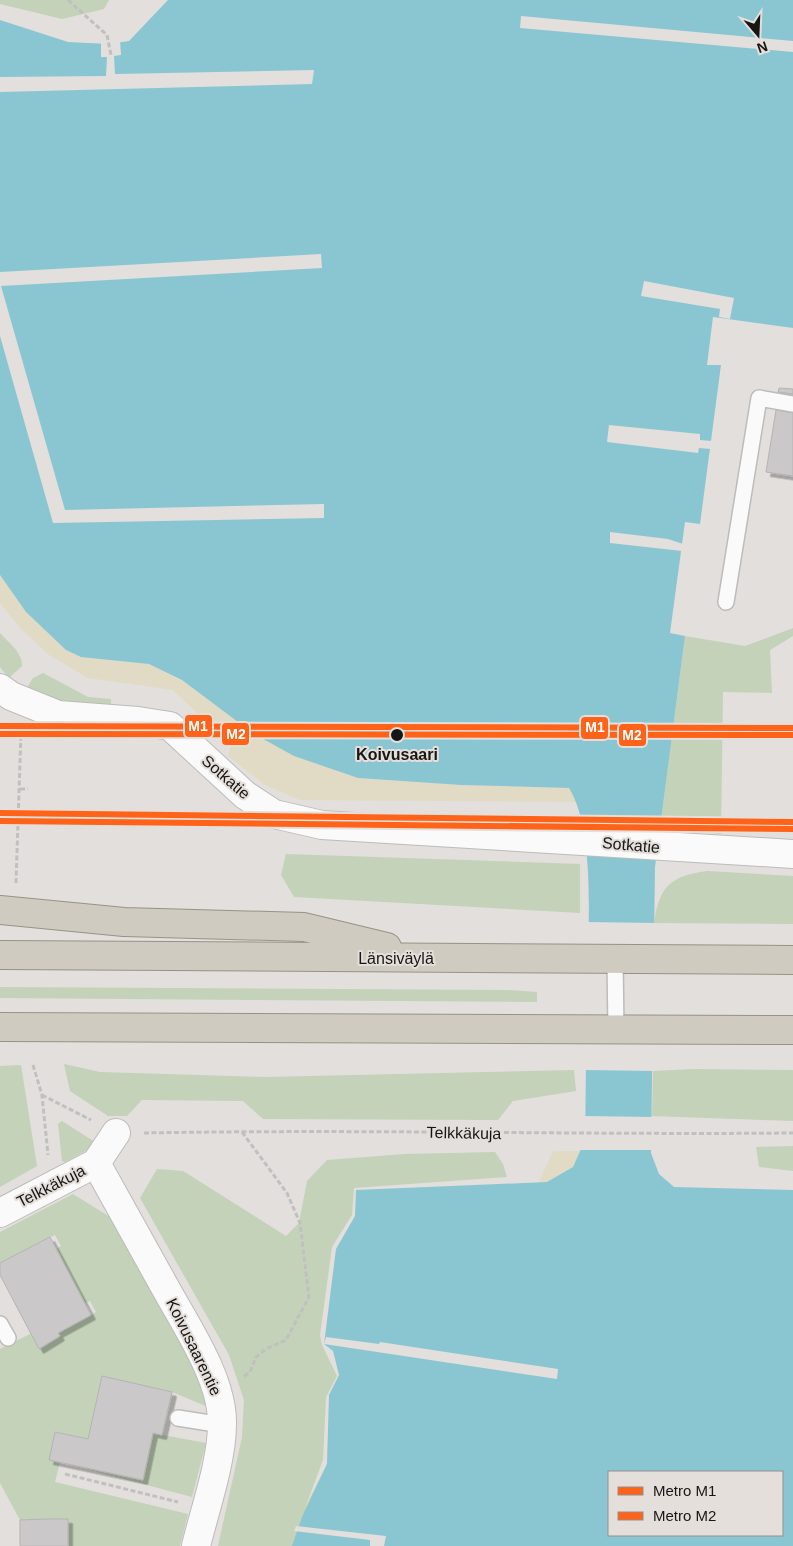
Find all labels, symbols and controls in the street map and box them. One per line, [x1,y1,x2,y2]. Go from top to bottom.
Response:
north arrow [733,10,783,60]
text: N [755,38,770,57]
line badge: M1 [184,714,213,738]
line badge: M1 [580,716,609,740]
text: M1 [188,718,208,734]
text: M1 [585,719,605,735]
line badge: M2 [221,722,250,746]
line badge: M2 [618,723,647,747]
text: M2 [226,726,246,742]
marker: Koivusaari [389,727,405,743]
text: M2 [622,727,642,743]
place label: Koivusaari [356,746,438,763]
street label: Sotkatie [199,752,253,802]
street label: Sotkatie [601,834,661,856]
street label: Länsiväylä [358,950,434,967]
street label: Telkkäkuja [427,1124,502,1142]
street label: Telkkäkuja [14,1161,88,1211]
street label: Koivusaarentie [163,1296,225,1398]
legend [608,1471,783,1536]
text: Metro M1 [653,1482,716,1499]
text: Metro M2 [653,1507,716,1524]

